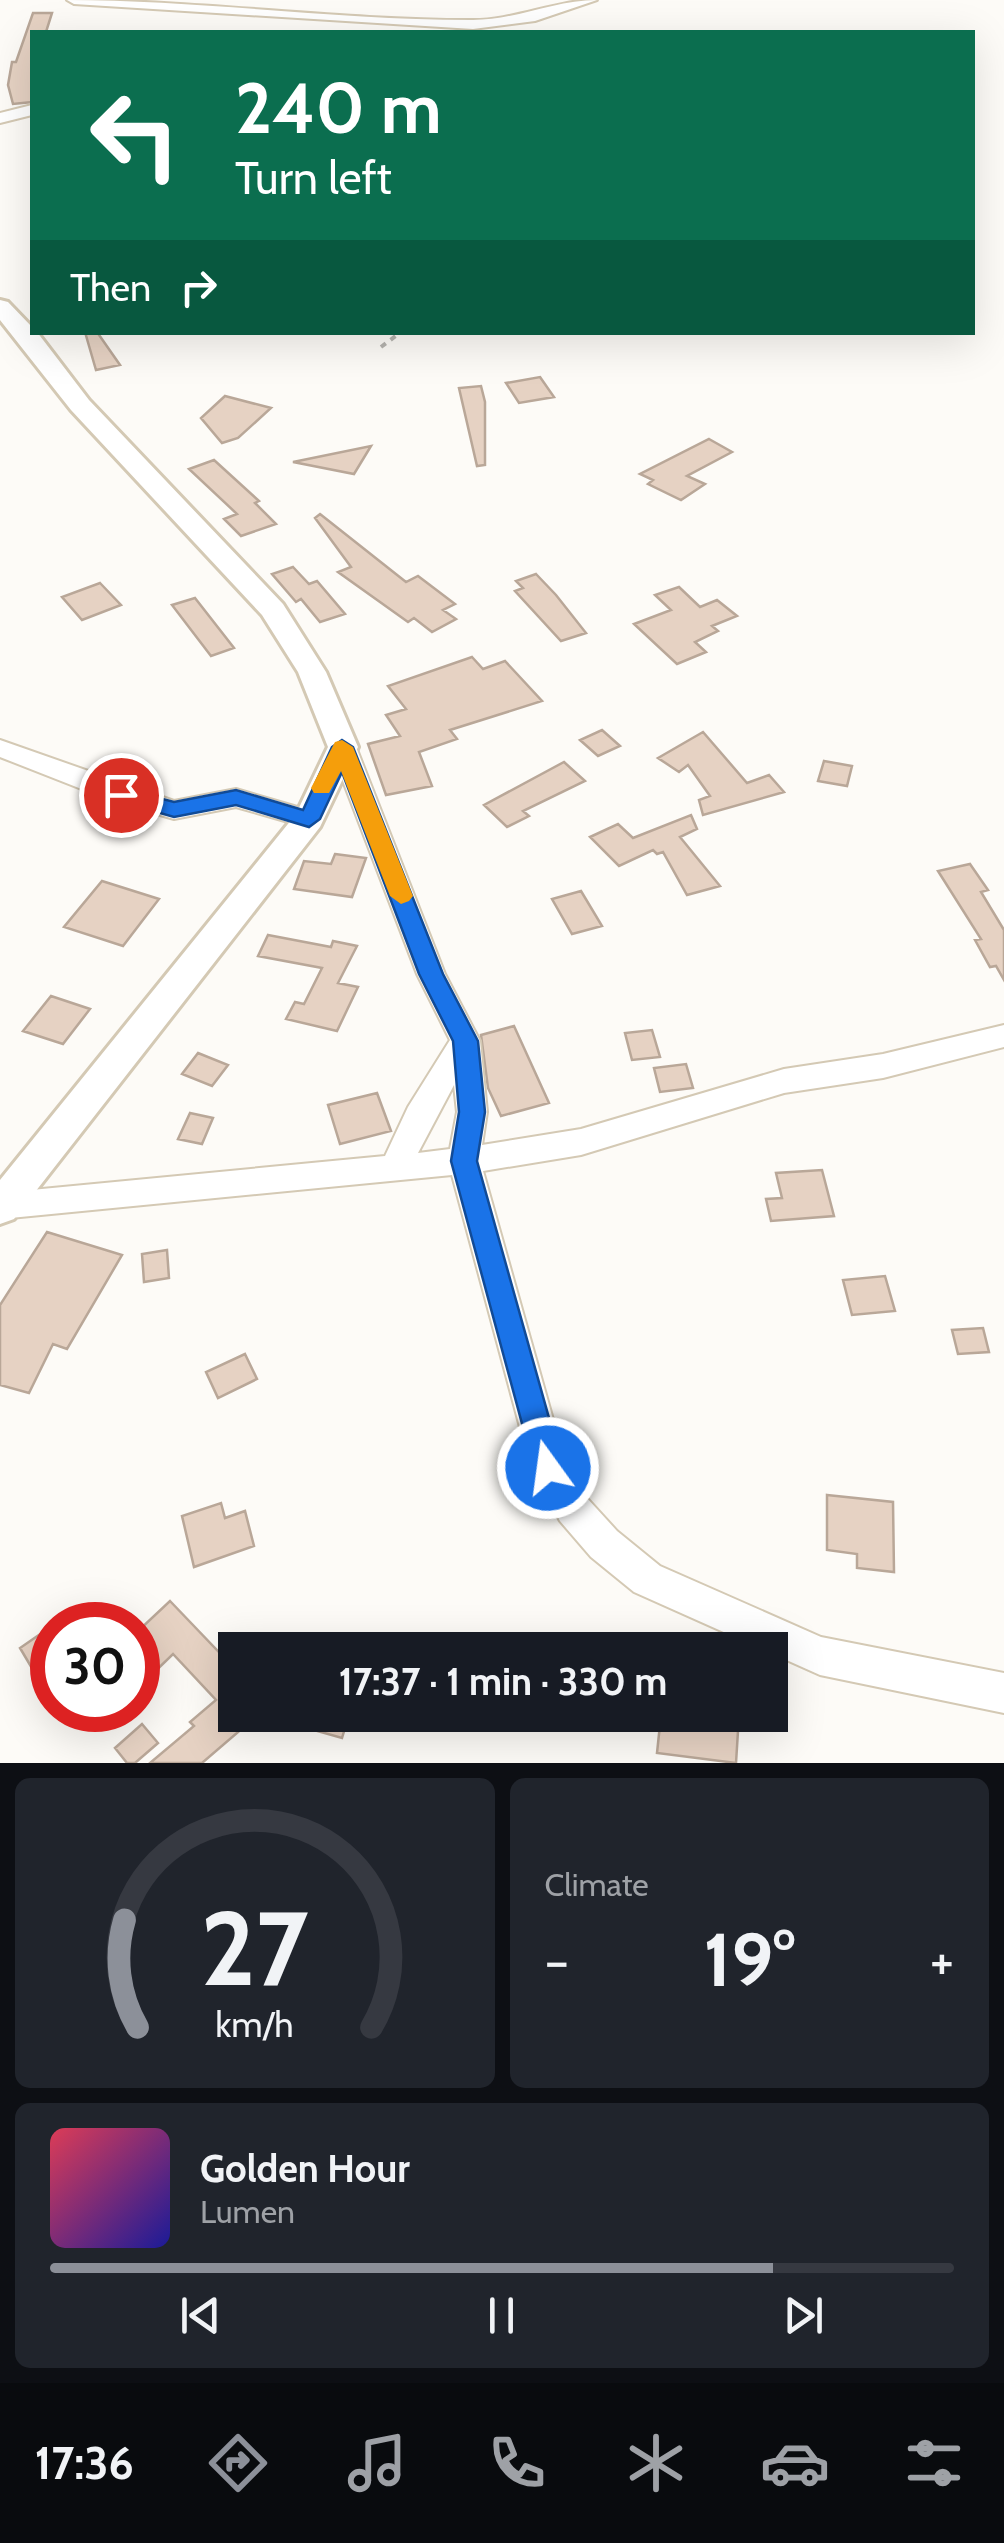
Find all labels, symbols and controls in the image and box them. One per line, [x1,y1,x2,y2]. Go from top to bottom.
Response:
text: 240 m [235,65,442,151]
icon: left [70,70,200,200]
text: Turn left [235,151,392,205]
icon: right [171,260,226,315]
text: Then [70,264,151,311]
pin [79,753,164,838]
icon: arrive [94,768,149,823]
position arrow [496,1416,600,1520]
speed limit sign: 30 [30,1602,160,1732]
text: 17:37 · 1 min · 330 m [339,1658,667,1705]
text: Climate [545,1865,649,1904]
text: 27 [201,1885,309,2011]
text: 19° [704,1914,795,2005]
text: − [545,1927,569,1994]
text: + [930,1927,954,1994]
text: km/h [216,2003,294,2046]
text: Golden Hour [200,2145,410,2192]
text: Lumen [200,2192,295,2231]
icon: previous [173,2288,228,2343]
icon: pause [474,2288,529,2343]
icon: next [776,2288,831,2343]
icon: directions [203,2428,273,2498]
icon: music [342,2428,412,2498]
icon: phone [482,2428,552,2498]
icon: climate [621,2428,691,2498]
icon: car [760,2428,830,2498]
icon: filters [899,2428,969,2498]
text: 17:36 [35,2436,134,2490]

